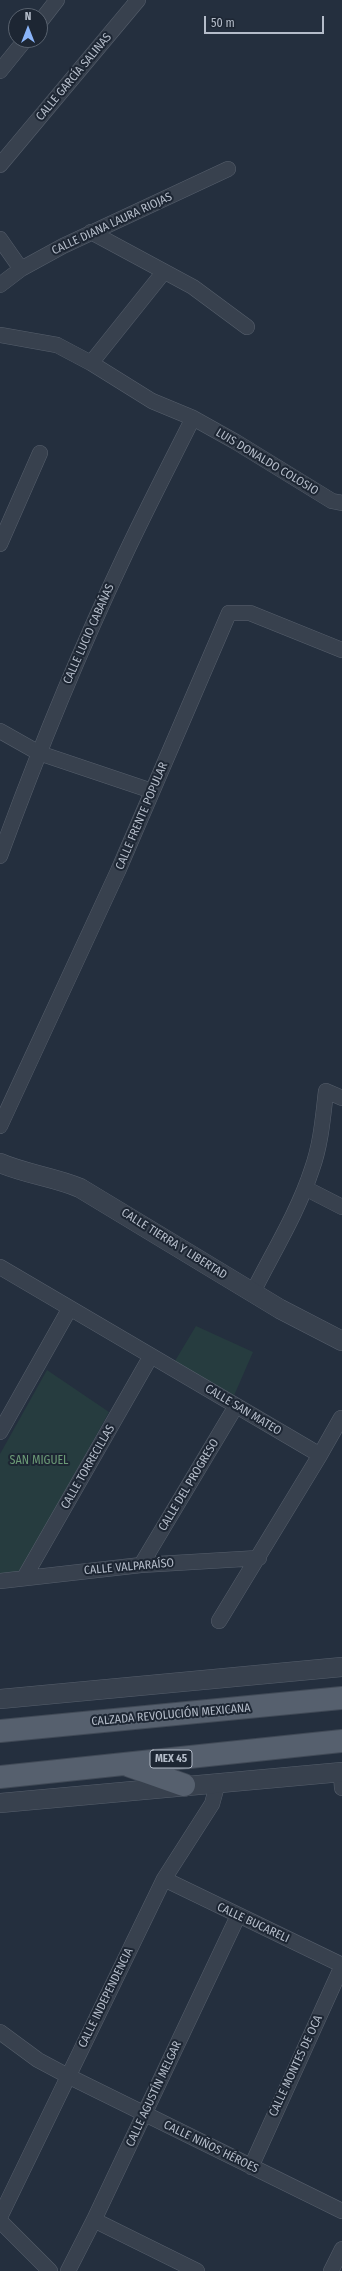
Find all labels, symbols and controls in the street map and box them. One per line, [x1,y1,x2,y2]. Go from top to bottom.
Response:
north arrow [8,8,48,48]
scale bar [206,8,326,34]
text: N [25,10,31,23]
text: 50 m [211,16,235,30]
street label: CALLE GARCÍA SALINAS [33,30,115,124]
street label: CALLE DIANA LAURA RIOJAS [49,190,175,258]
street label: LUIS DONALDO COLOSIO [213,426,321,498]
street label: CALLE LUCIO CABAÑAS [60,582,118,686]
street label: CALLE FRENTE POPULAR [113,760,171,872]
street label: CALLE TIERRA Y LIBERTAD [118,1206,230,1282]
street label: CALLE SAN MATEO [202,1382,284,1438]
street label: CALLE TORRECILLAS [58,1422,118,1512]
street label: CALLE DEL PROGRESO [156,1436,222,1534]
park label: SAN MIGUEL [10,1454,68,1468]
street label: CALLE VALPARAÍSO [83,1556,175,1578]
street label: CALZADA REVOLUCIÓN MEXICANA [91,1701,251,1729]
road number: MEX 45 [150,1750,192,1768]
street label: CALLE BUCARELI [215,1900,291,1946]
street label: CALLE INDEPENDENCIA [76,1946,136,2050]
street label: CALLE MONTES DE OCA [266,2013,326,2119]
street label: CALLE AGUSTÍN MELGAR [123,2039,185,2149]
street label: CALLE NIÑOS HÉROES [161,2118,261,2176]

